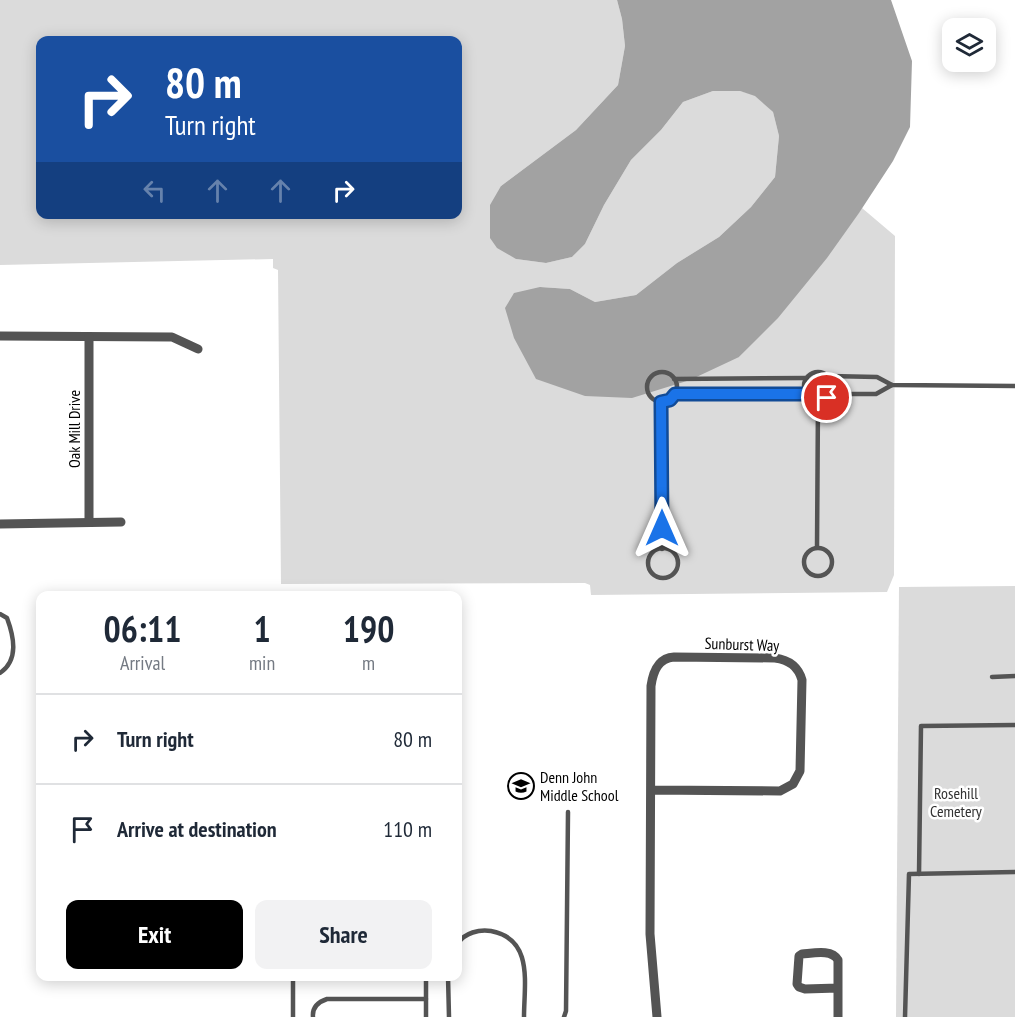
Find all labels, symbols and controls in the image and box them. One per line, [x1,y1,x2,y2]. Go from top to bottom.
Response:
map controls [942,18,996,72]
button: layers [942,18,996,72]
text: 80 m [165,55,242,110]
icon: right [66,60,144,138]
text: Turn right [165,108,256,142]
icon: left [138,174,171,207]
icon: ahead [201,174,234,207]
icon: ahead [264,174,297,207]
icon: right [327,174,360,207]
pin [801,372,852,423]
icon: arrive [810,381,843,414]
street label: Oak Mill Drive [64,390,84,468]
position arrow [630,496,694,560]
text: 06:11 [104,605,181,652]
text: 1 [253,605,271,652]
text: 190 [343,605,394,652]
street label: Sunburst Way [704,633,780,655]
text: Arrival [120,650,165,676]
text: min [249,650,275,676]
text: m [362,650,375,676]
icon: right [66,723,99,756]
text: Turn right [117,725,194,753]
text: 80 m [393,725,432,753]
place label: Denn John Middle School [540,767,619,805]
school or university icon: Denn John Middle School [506,771,536,801]
park label: Rosehill Cemetery [930,783,982,821]
icon: arrive [66,813,99,846]
text: Arrive at destination [117,815,277,843]
text: 110 m [383,815,432,843]
button: Exit [66,900,243,969]
button: Share [255,900,432,969]

